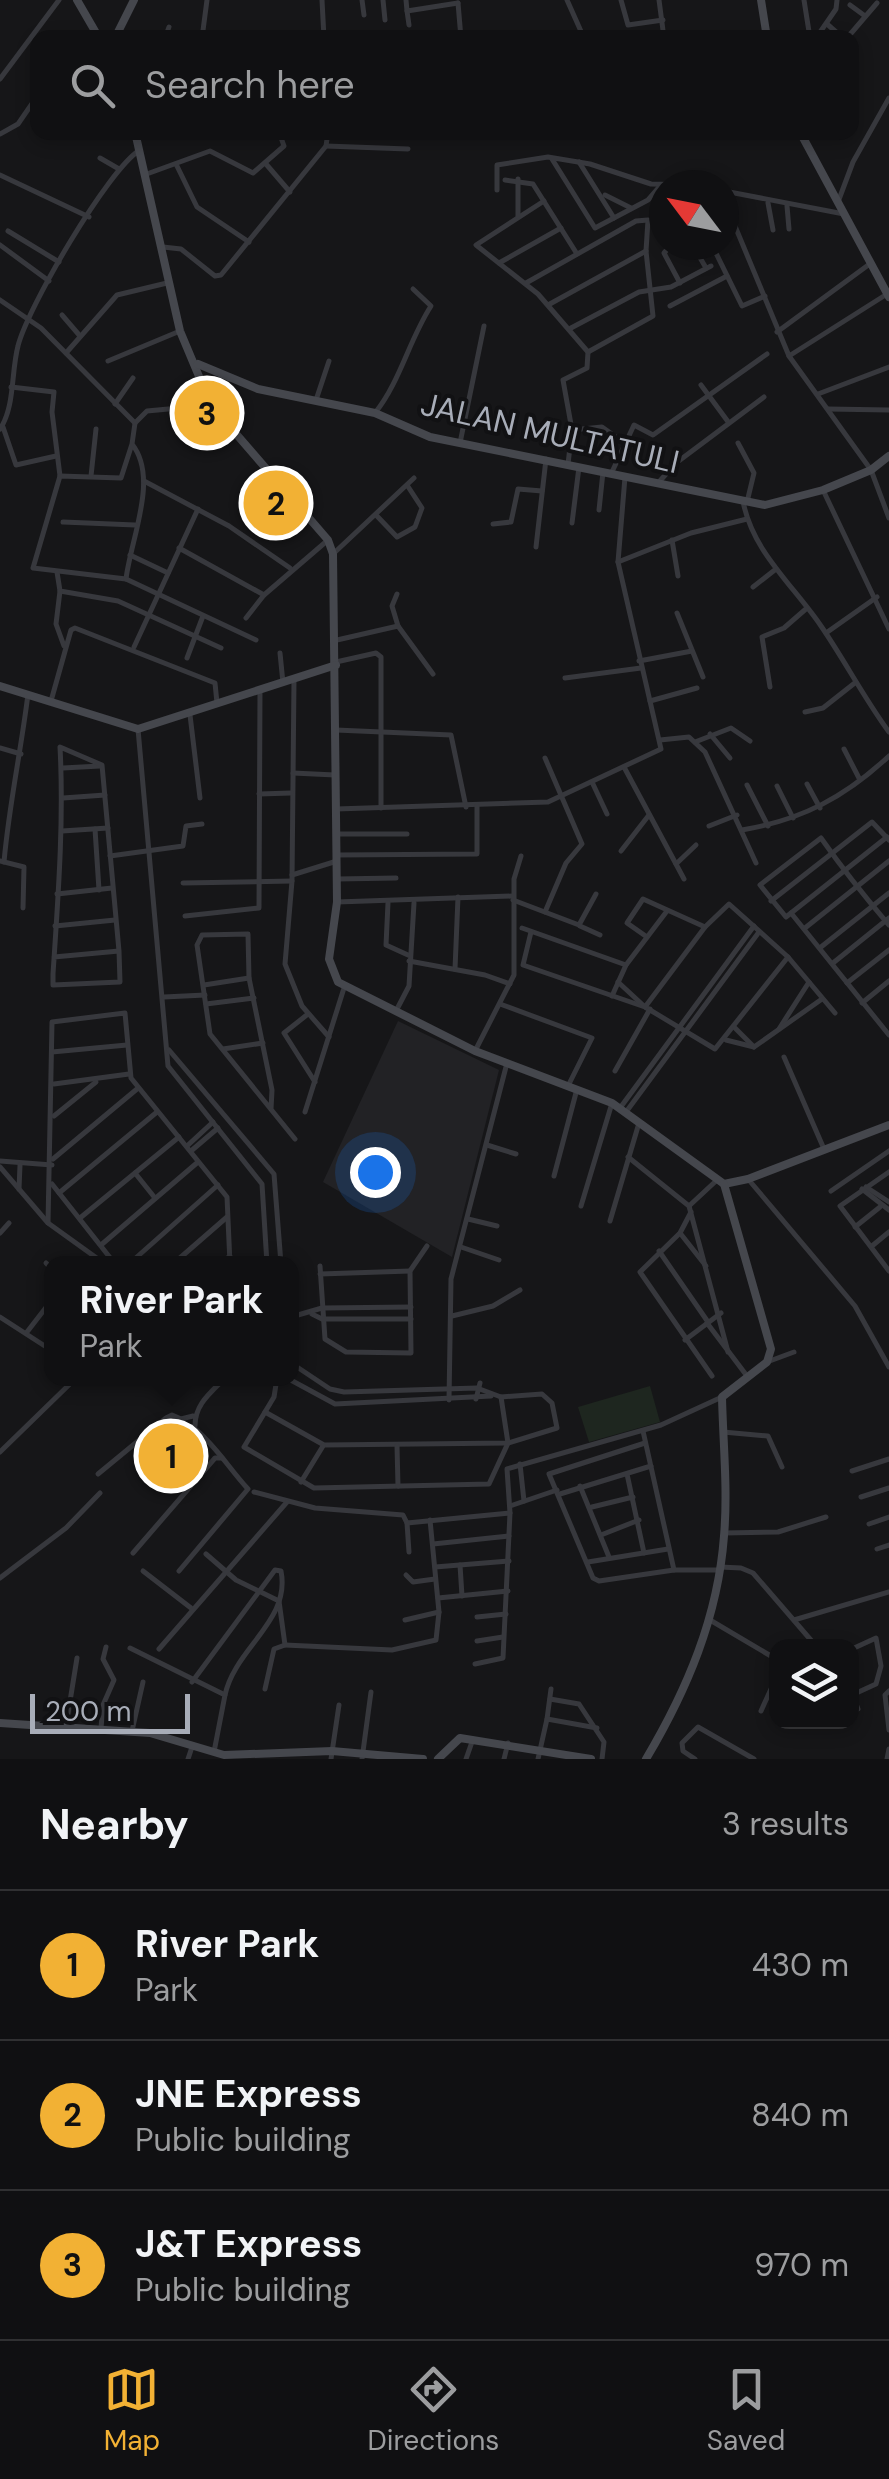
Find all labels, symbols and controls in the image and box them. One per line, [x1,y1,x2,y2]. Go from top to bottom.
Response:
search box [30,30,859,140]
icon: search [65,58,120,113]
text: Search here [145,60,355,110]
north arrow [649,170,739,260]
pin: 3 [174,376,240,450]
street label: JALAN MULTATULI [417,383,683,483]
pin: 2 [244,466,308,540]
your location [350,1147,401,1198]
popup [44,1256,299,1386]
text: River Park [79,1275,264,1325]
text: Park [79,1325,143,1367]
pin: 1 [138,1418,204,1494]
map controls [769,1639,859,1729]
button: layers [769,1639,859,1729]
scale bar [30,1689,190,1734]
text: 200 m [45,1693,132,1730]
text: Nearby [40,1797,189,1852]
text: 3 results [722,1803,849,1845]
text: River Park [135,1919,319,1969]
text: 1 [67,1944,78,1986]
text: 430 m [752,1944,849,1986]
text: Park [135,1969,198,2011]
text: JNE Express [135,2069,362,2119]
text: 2 [63,2094,82,2136]
text: 840 m [751,2094,849,2136]
text: Public building [135,2119,351,2161]
text: J&T Express [135,2219,362,2269]
text: 3 [63,2244,82,2286]
text: 970 m [754,2244,849,2286]
text: Public building [135,2269,351,2311]
tab: Map [104,2362,160,2459]
tab: Directions [368,2362,499,2459]
tab: Saved [707,2362,785,2459]

